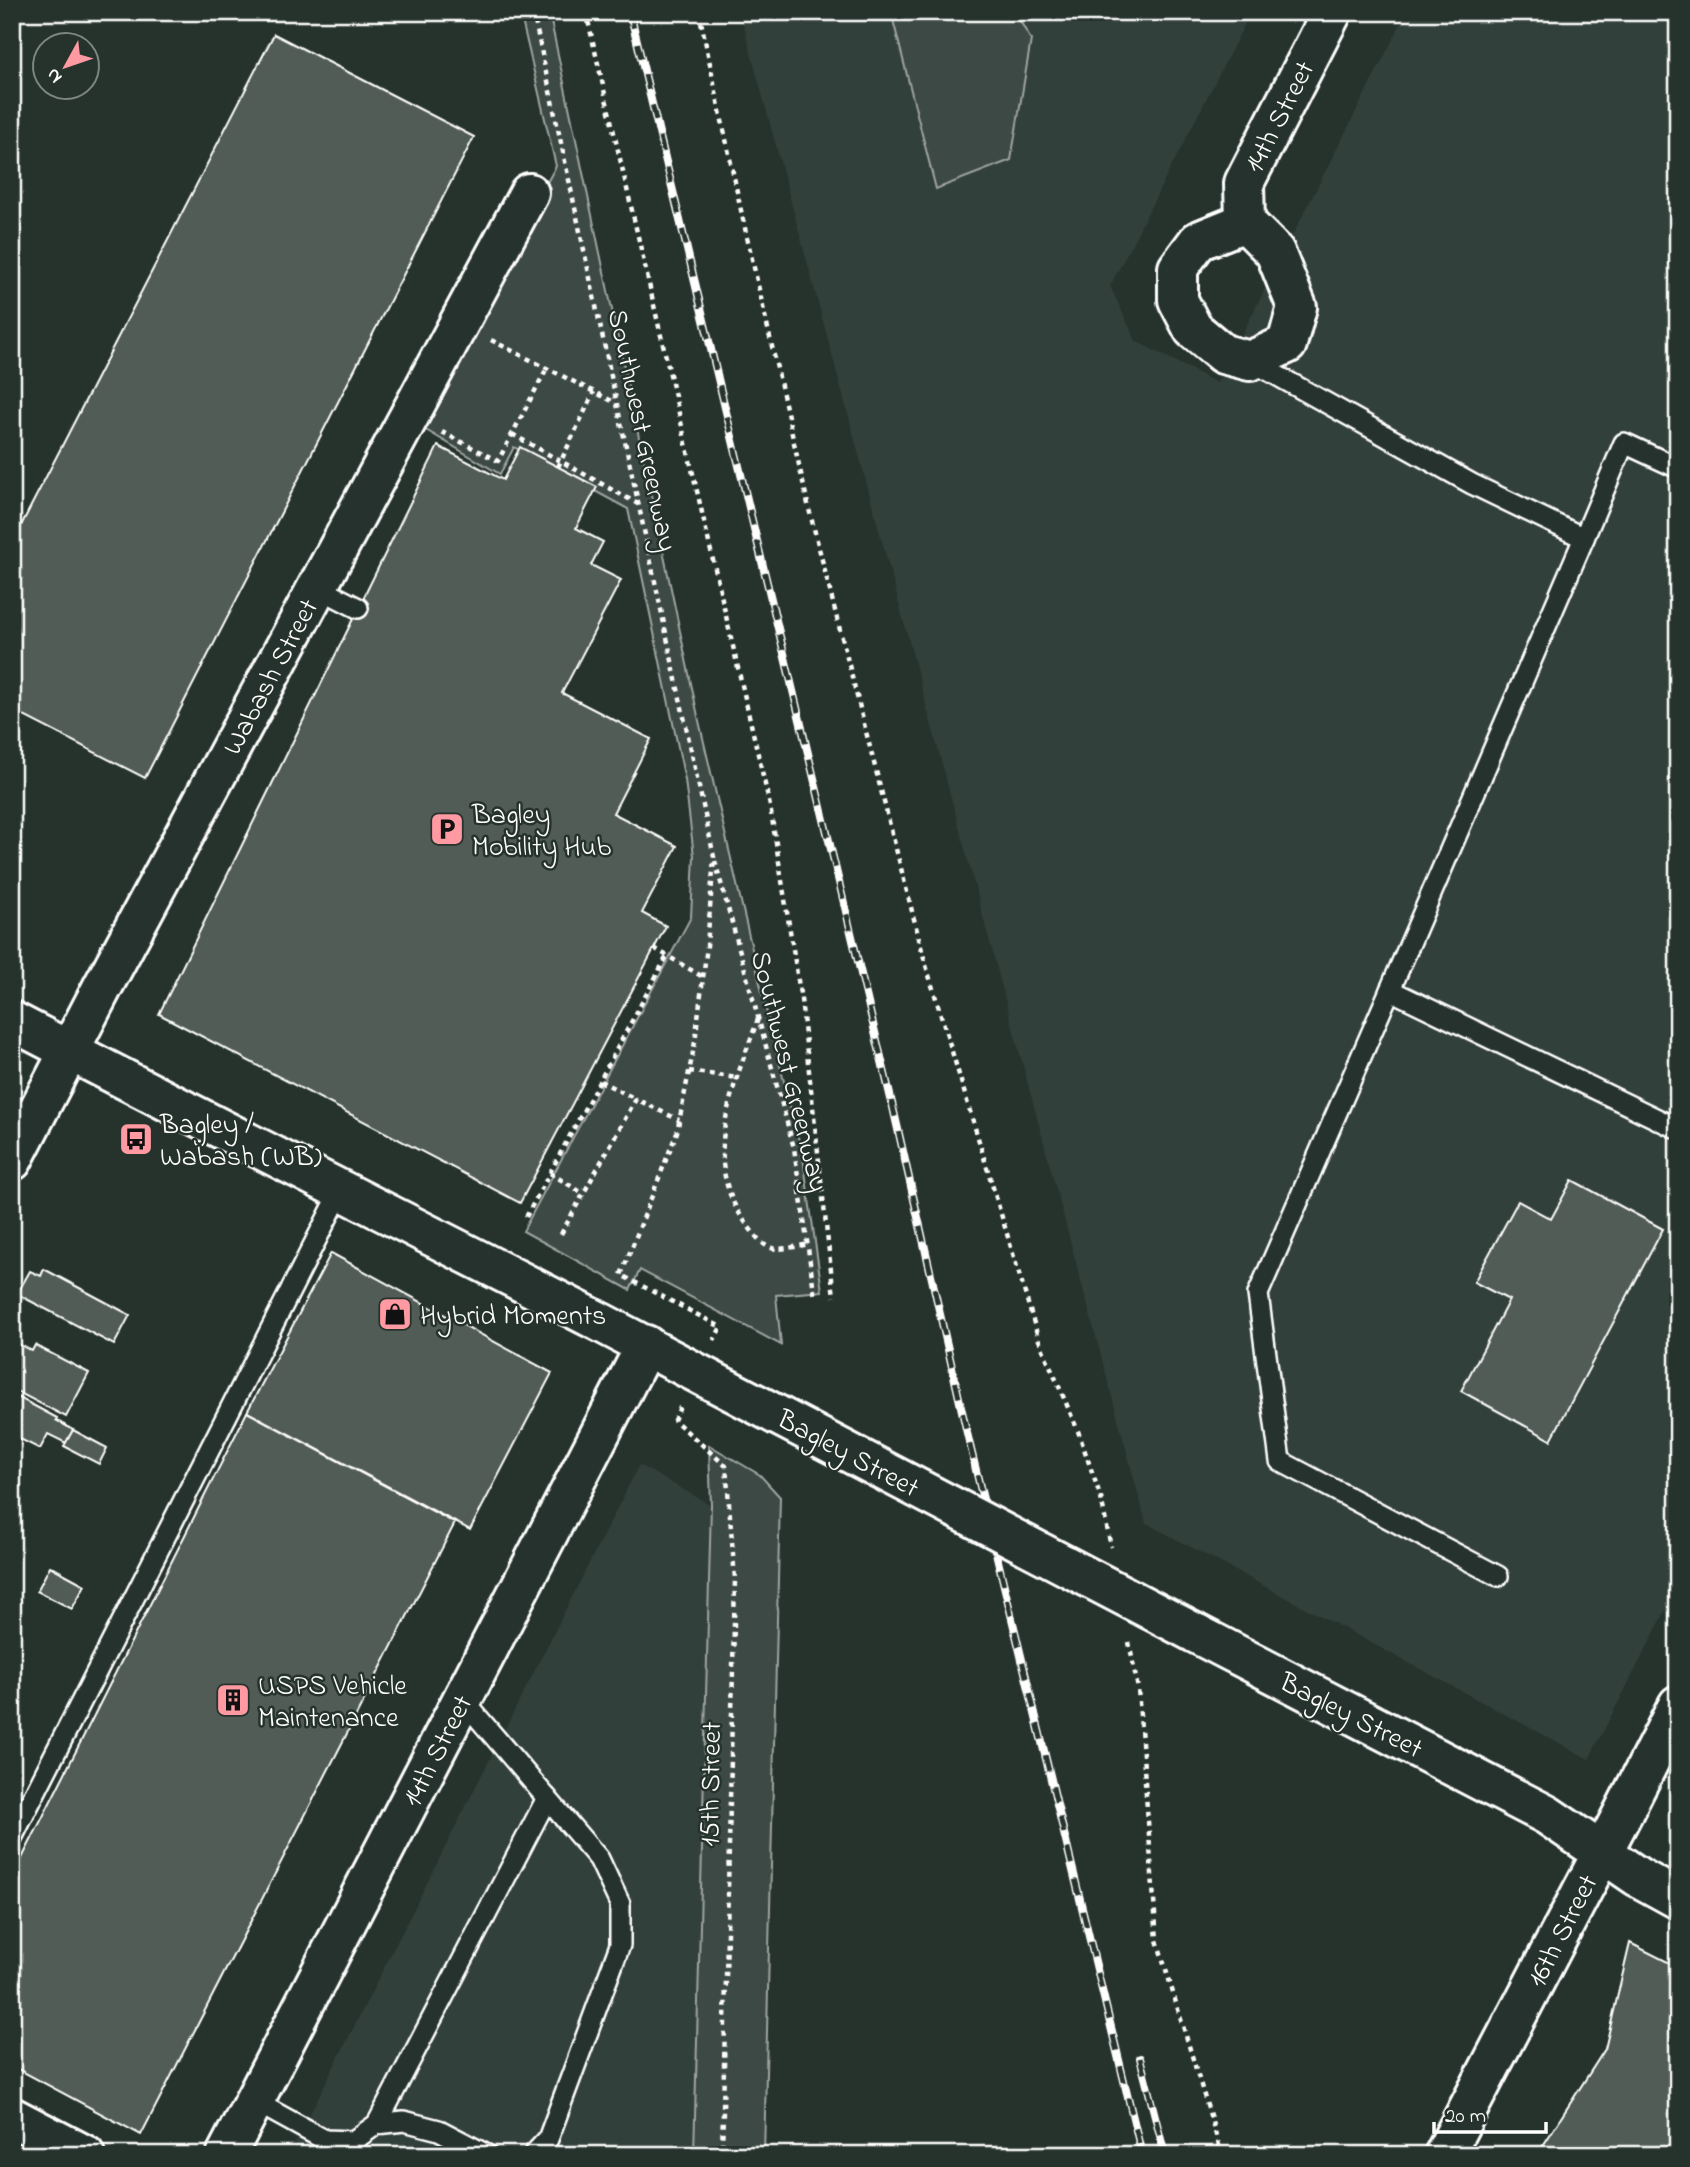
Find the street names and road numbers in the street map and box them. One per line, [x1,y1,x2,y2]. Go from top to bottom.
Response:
street label: 14th Street [1235,55,1327,181]
street label: Southwest Greenway [595,306,686,556]
street label: Wabash Street [214,592,331,763]
street label: Southwest Greenway [738,947,837,1197]
street label: Bagley Street [768,1400,926,1510]
street label: Bagley Street [1271,1663,1429,1771]
street label: 14th Street [393,1689,485,1815]
street label: 15th Street [691,1721,734,1847]
street label: 16th Street [1518,1868,1610,1995]

